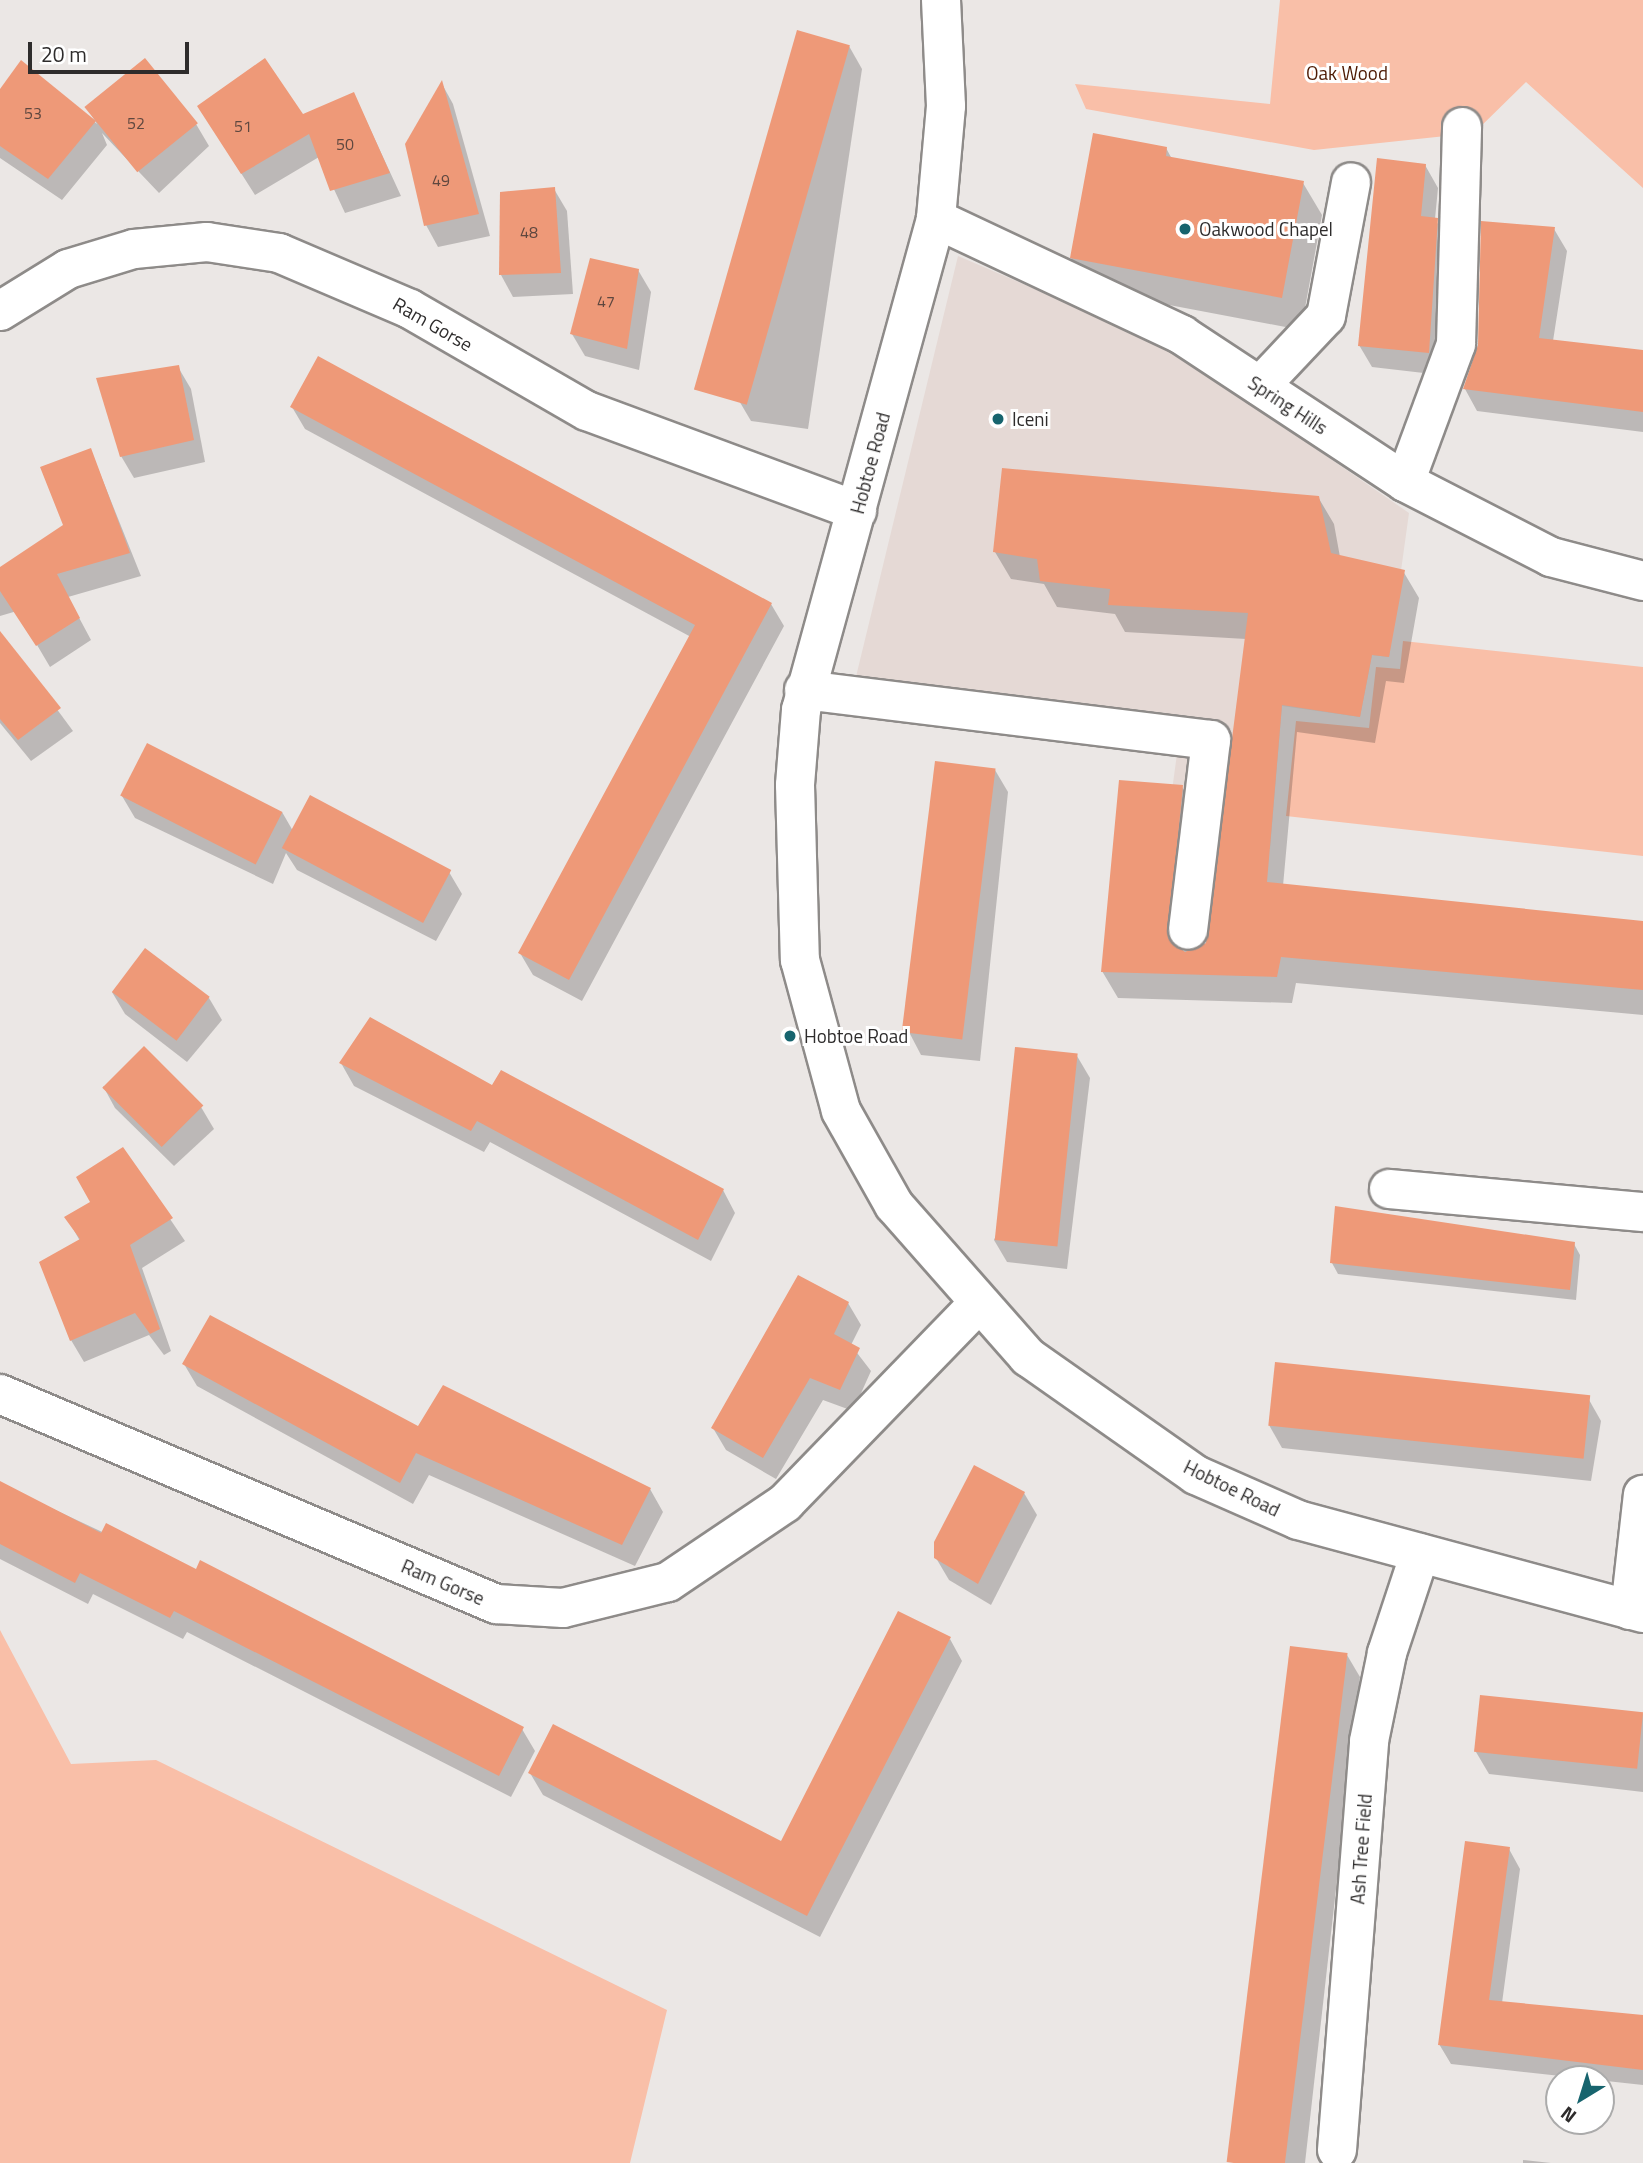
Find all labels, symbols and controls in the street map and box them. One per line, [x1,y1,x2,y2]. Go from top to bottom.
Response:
scale bar [32,28,192,72]
text: 20 m [41,38,87,70]
park label: Oak Wood [1306,62,1388,84]
house number: 53 [24,103,42,123]
house number: 52 [127,113,145,133]
house number: 51 [234,116,252,136]
house number: 50 [336,134,354,154]
house number: 49 [432,170,450,190]
place label: Oakwood Chapel [1199,218,1333,240]
marker: Oakwood Chapel [1177,221,1193,237]
house number: 48 [520,222,538,242]
house number: 47 [597,291,615,311]
street label: Ram Gorse [389,292,477,356]
street label: Spring Hills [1244,371,1332,439]
place label: Iceni [1012,408,1049,430]
street label: Hobtoe Road [845,410,895,516]
marker: Iceni [990,411,1006,427]
place label: Hobtoe Road [804,1025,908,1047]
marker: Hobtoe Road [782,1028,798,1044]
street label: Hobtoe Road [1180,1455,1284,1521]
street label: Ram Gorse [398,1554,488,1610]
street label: Ash Tree Field [1346,1793,1376,1905]
north arrow [1545,2065,1615,2135]
text: N [1554,2100,1582,2131]

